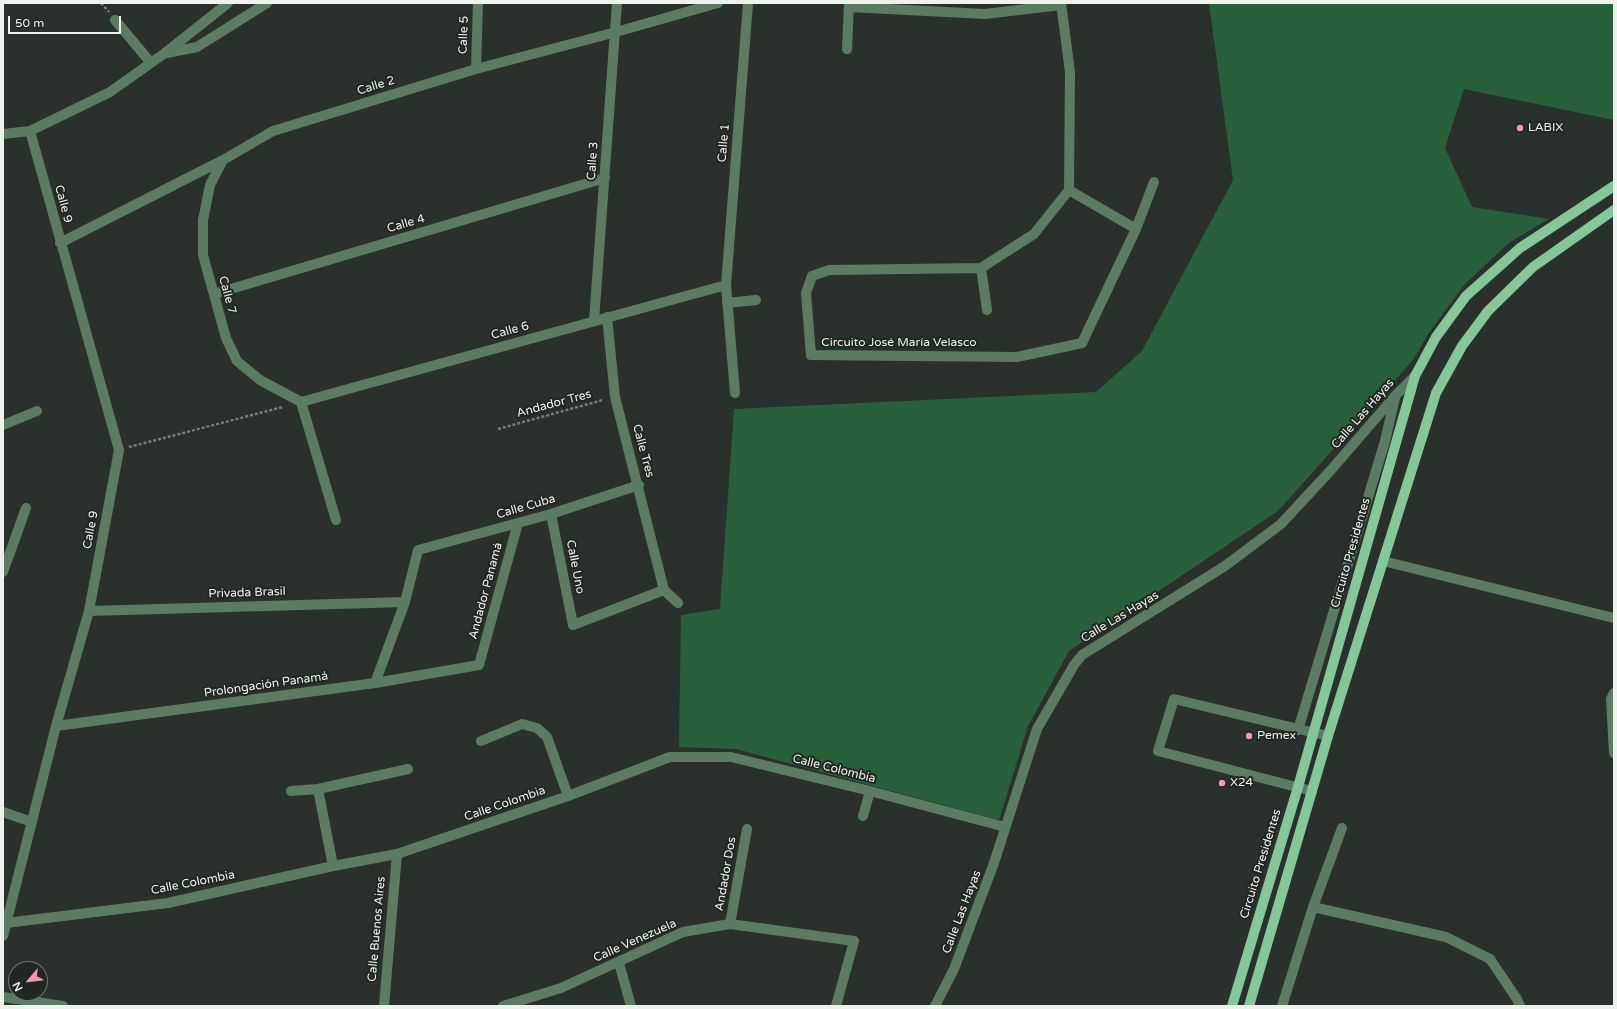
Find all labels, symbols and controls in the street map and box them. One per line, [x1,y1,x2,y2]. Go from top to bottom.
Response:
scale bar [10,8,123,34]
text: 50 m [15,16,44,30]
street label: Calle 5 [456,16,472,54]
street label: Calle 2 [355,73,397,99]
place label: LABIX [1528,121,1563,135]
street label: Calle 1 [715,123,733,163]
marker: LABIX [1515,123,1525,133]
street label: Calle 3 [584,141,602,181]
street label: Calle 9 [51,184,75,224]
street label: Calle 4 [386,212,426,236]
street label: Calle 7 [215,275,239,315]
street label: Calle 6 [490,319,530,343]
street label: Circuito José María Velasco [821,336,977,350]
street label: Calle Las Hayas [1329,376,1397,452]
street label: Andador Tres [515,387,593,421]
street label: Calle Tres [629,423,657,479]
street label: Calle Cuba [495,492,557,522]
street label: Circuito Presidentes [1328,496,1374,610]
street label: Calle 9 [80,510,102,550]
street label: Calle Uno [563,539,587,595]
street label: Andador Panamá [466,541,506,641]
street label: Privada Brasil [208,584,286,602]
street label: Calle Las Hayas [1079,588,1161,646]
street label: Prolongación Panamá [203,669,329,701]
place label: Pemex [1257,729,1296,743]
marker: Pemex [1244,731,1254,741]
street label: Calle Colombia [791,752,877,786]
place label: X24 [1230,776,1253,790]
marker: X24 [1217,778,1227,788]
street label: Calle Colombia [462,783,548,825]
street label: Circuito Presidentes [1237,807,1285,921]
street label: Andador Dos [712,836,740,912]
street label: Calle Colombia [150,868,236,898]
street label: Calle Las Hayas [939,868,985,956]
street label: Calle Buenos Aires [365,876,389,982]
street label: Calle Venezuela [591,916,679,966]
north arrow [8,961,48,1001]
text: N [10,979,26,993]

